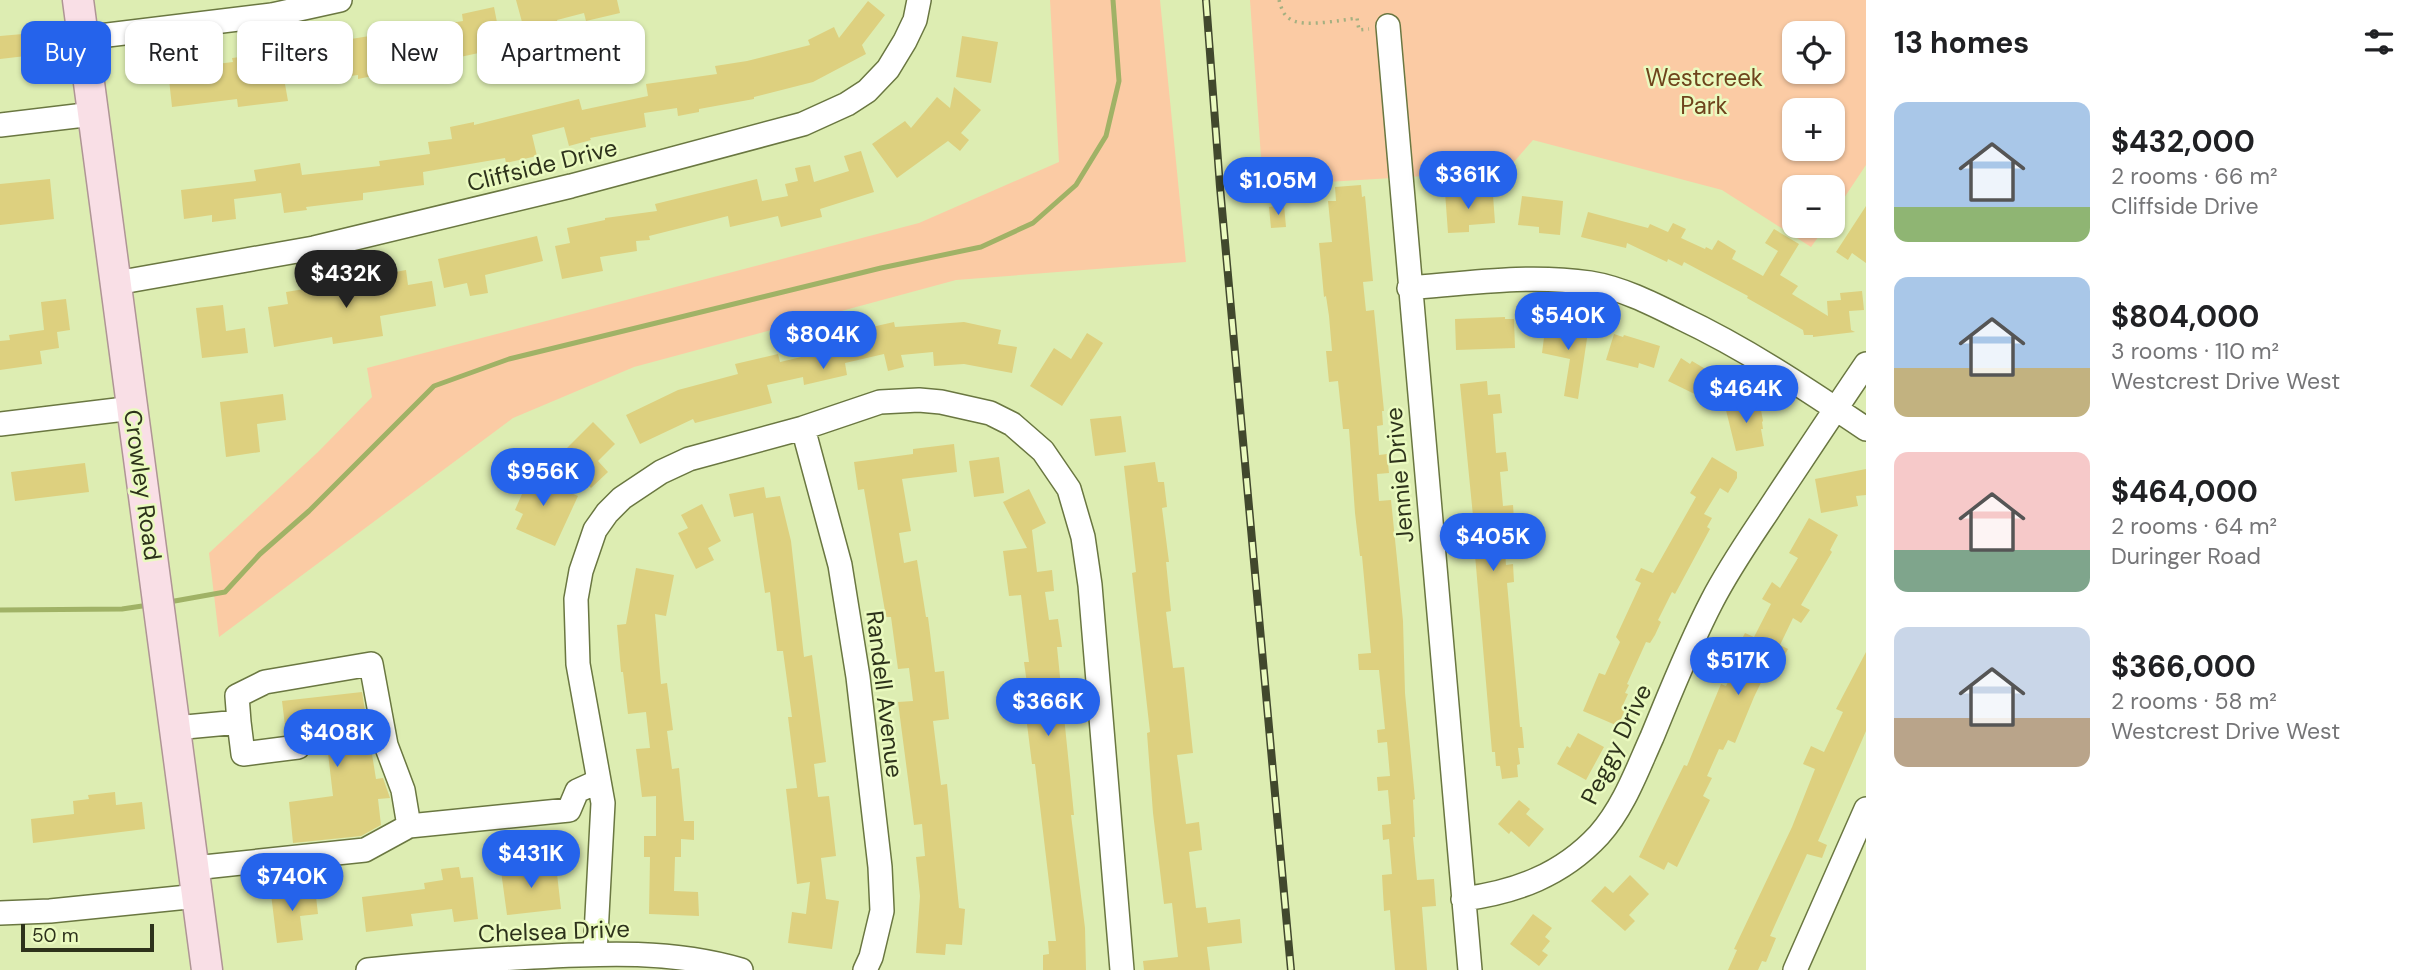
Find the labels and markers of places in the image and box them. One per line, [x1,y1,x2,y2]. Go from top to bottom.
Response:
pin: $361K [1419,152,1517,211]
pin: $1.05M [1221,158,1335,217]
pin: $432K [297,250,395,310]
pin: $540K [1519,292,1617,352]
pin: $804K [774,312,872,371]
pin: $464K [1697,366,1795,425]
pin: $956K [494,448,592,508]
pin: $405K [1444,514,1542,573]
pin: $517K [1689,638,1787,697]
pin: $366K [999,678,1097,738]
pin: $408K [288,710,386,769]
pin: $431K [482,830,580,890]
pin: $740K [243,853,341,913]

